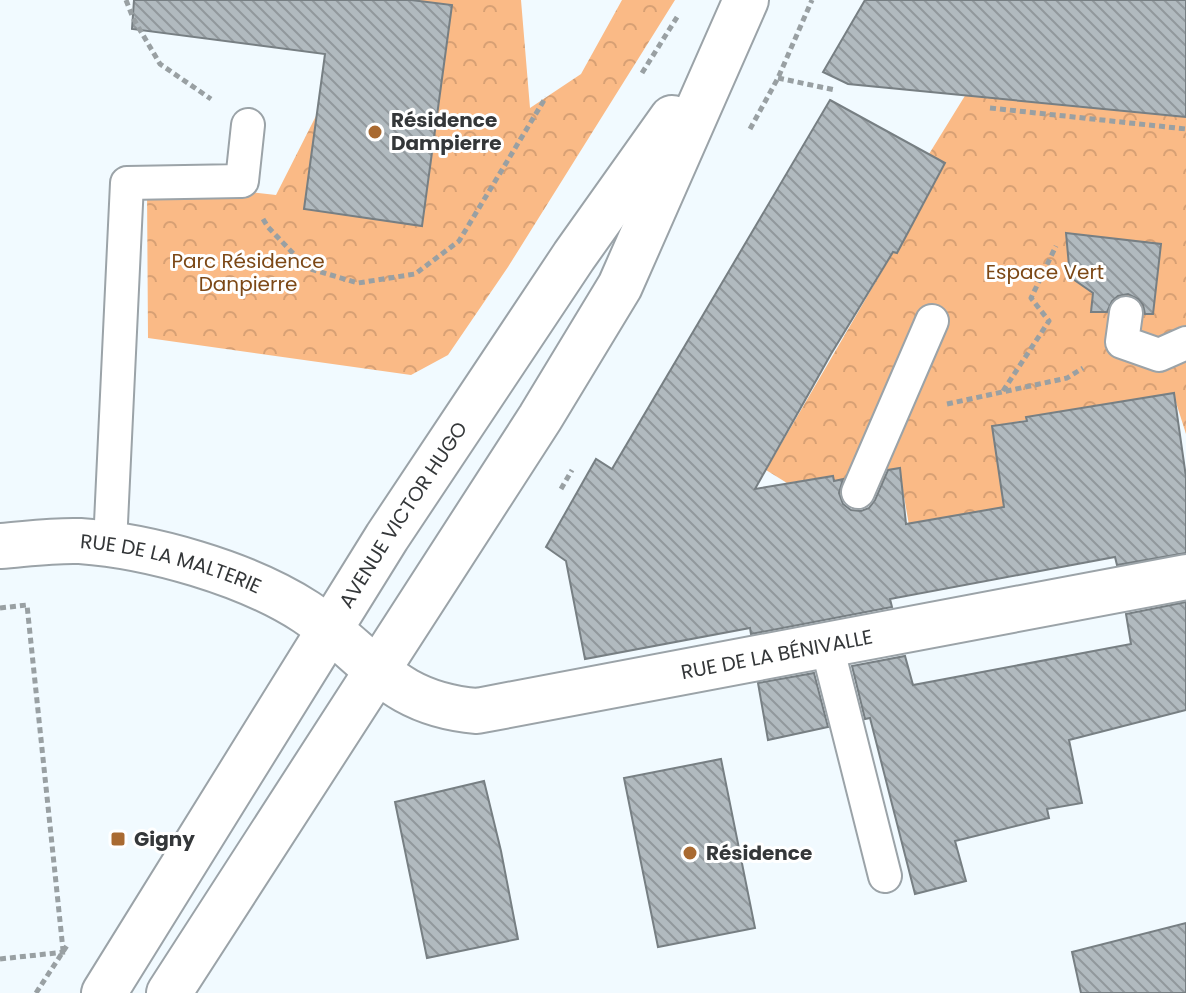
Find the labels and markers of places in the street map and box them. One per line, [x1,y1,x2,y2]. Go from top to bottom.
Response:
place label: Résidence Dampierre [391,106,502,157]
marker: Résidence Dampierre [366,123,384,141]
place label: Gigny [134,825,195,853]
marker: Gigny [109,830,127,848]
place label: Résidence [706,839,812,867]
marker: Résidence [681,844,699,862]

